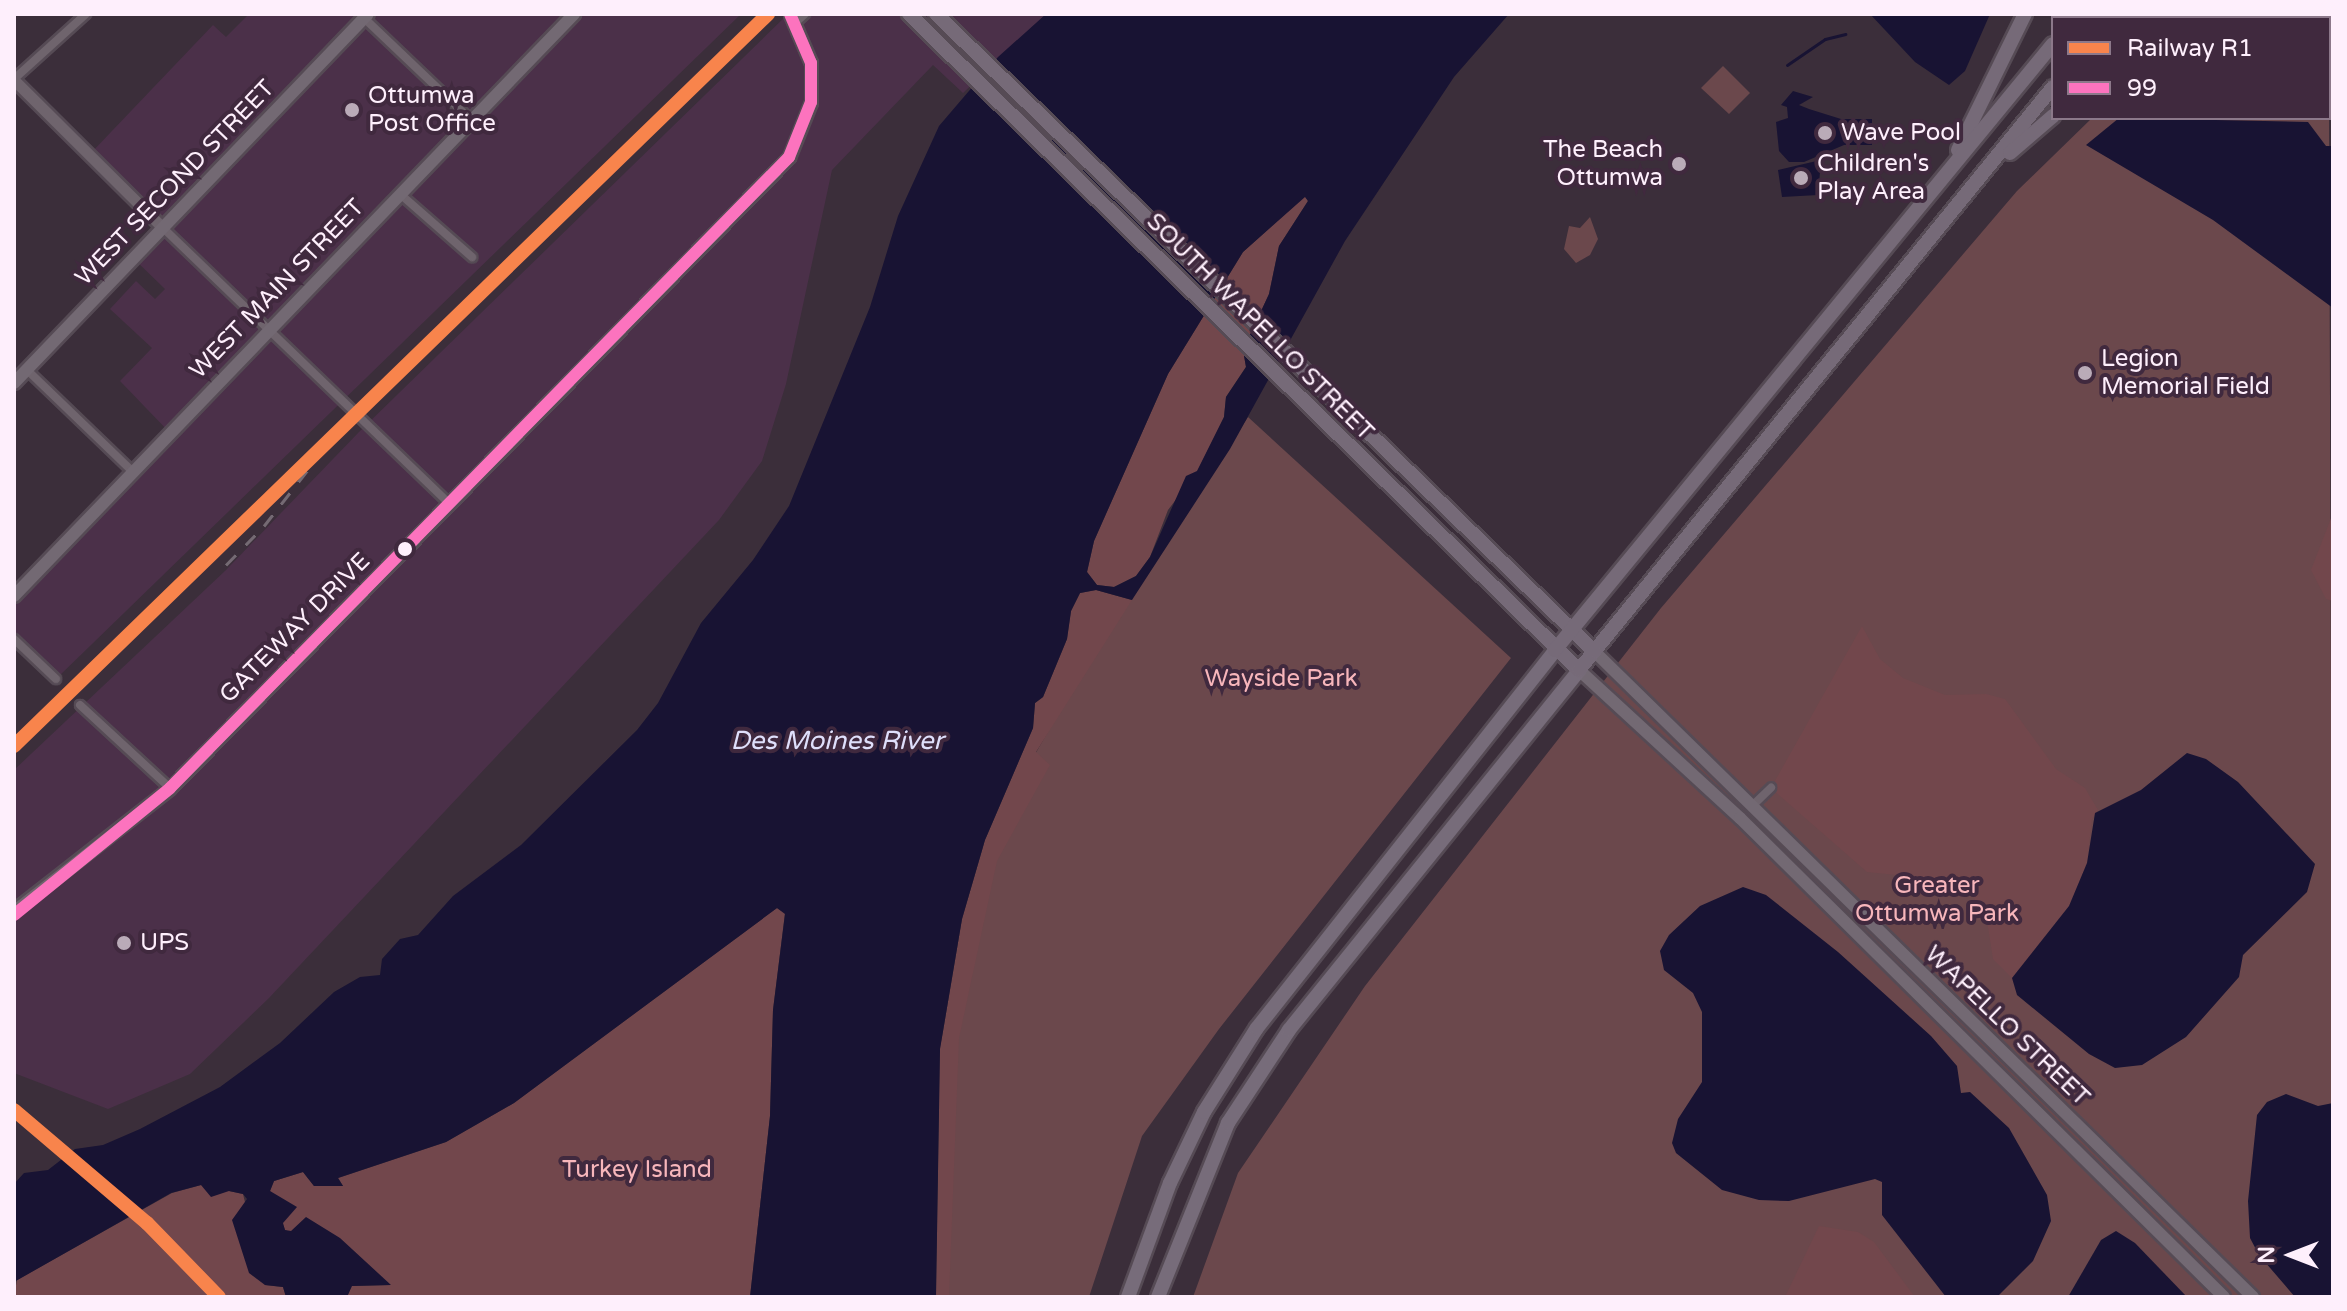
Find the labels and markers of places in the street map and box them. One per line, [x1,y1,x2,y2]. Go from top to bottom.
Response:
place label: Ottumwa Post Office [368,82,496,138]
marker: Ottumwa Post Office [343,101,361,119]
place label: Wave Pool [1841,119,1961,147]
marker: Wave Pool [1816,124,1834,142]
place label: The Beach Ottumwa [1543,136,1663,192]
place label: Children's Play Area [1817,150,1929,206]
marker: The Beach Ottumwa [1670,155,1688,173]
marker: Children's Play Area [1792,169,1810,187]
place label: Legion Memorial Field [2101,345,2270,401]
marker: Legion Memorial Field [2076,364,2094,382]
unlabelled marker [397,541,413,557]
place label: UPS [140,929,189,957]
marker: UPS [115,934,133,952]

